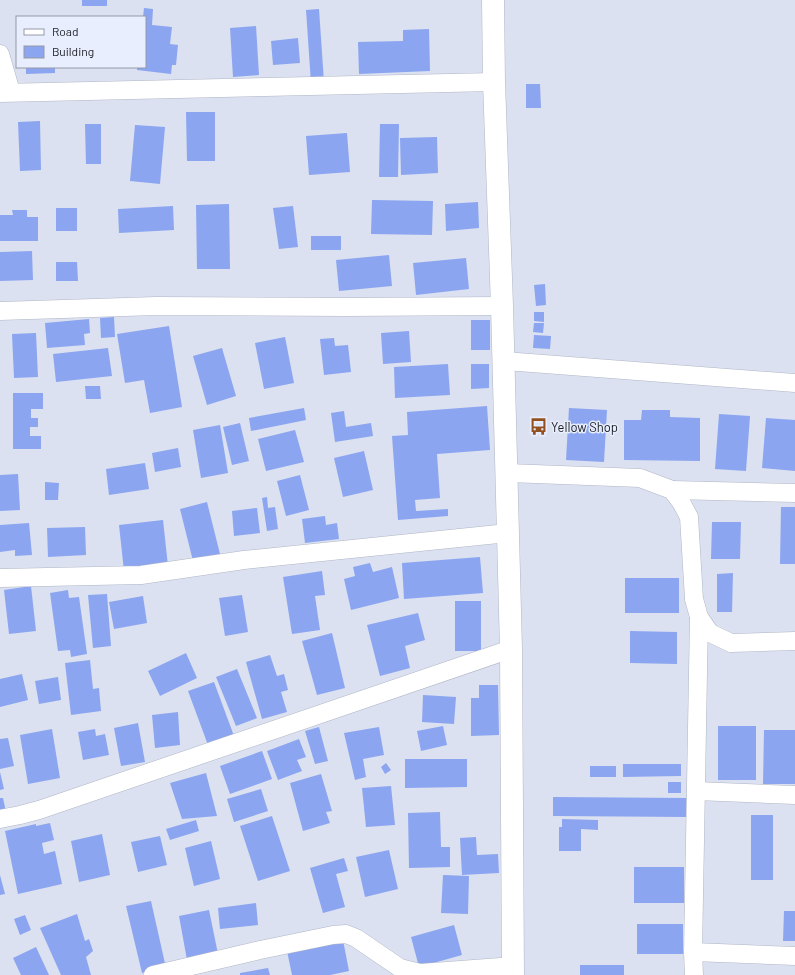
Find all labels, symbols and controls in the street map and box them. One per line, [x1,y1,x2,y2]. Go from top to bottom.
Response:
legend [16,16,146,68]
text: Road [52,24,79,38]
text: Building [52,44,94,58]
bus stop icon: Yellow Shop [528,417,548,437]
place label: Yellow Shop [551,419,618,435]

